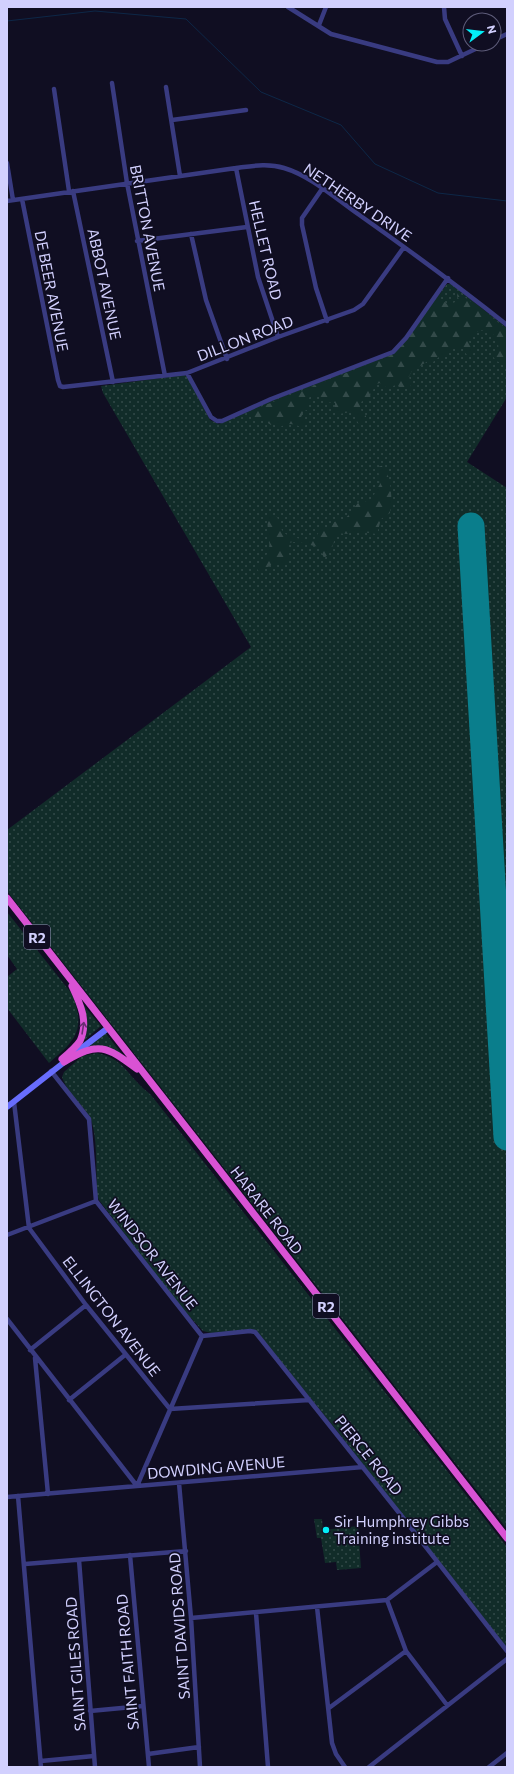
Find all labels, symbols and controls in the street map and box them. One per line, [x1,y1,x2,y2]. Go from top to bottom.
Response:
north arrow [462,12,502,52]
text: N [485,24,499,35]
street label: NETHERBY DRIVE [300,159,416,245]
street label: BRITTON AVENUE [127,163,169,293]
street label: HELLET ROAD [246,198,286,302]
street label: ABBOT AVENUE [84,227,126,342]
street label: DE BEER AVENUE [31,229,73,353]
street label: DILLON ROAD [194,311,296,365]
road number: R2 [24,925,50,949]
one-way arrow [79,1021,87,1034]
street label: HARARE ROAD [227,1162,307,1258]
street label: WINDSOR AVENUE [104,1195,202,1313]
street label: ELLINGTON AVENUE [59,1252,165,1380]
road number: R2 [313,1294,339,1318]
street label: PIERCE ROAD [331,1411,407,1499]
street label: DOWDING AVENUE [146,1452,286,1482]
place label: Sir Humphrey Gibbs Training institute [334,1512,469,1547]
marker: Sir Humphrey Gibbs Training institute [321,1525,331,1535]
street label: SAINT DAVIDS ROAD [165,1552,193,1700]
street label: SAINT FAITH ROAD [112,1593,142,1731]
street label: SAINT GILES ROAD [61,1596,89,1732]

